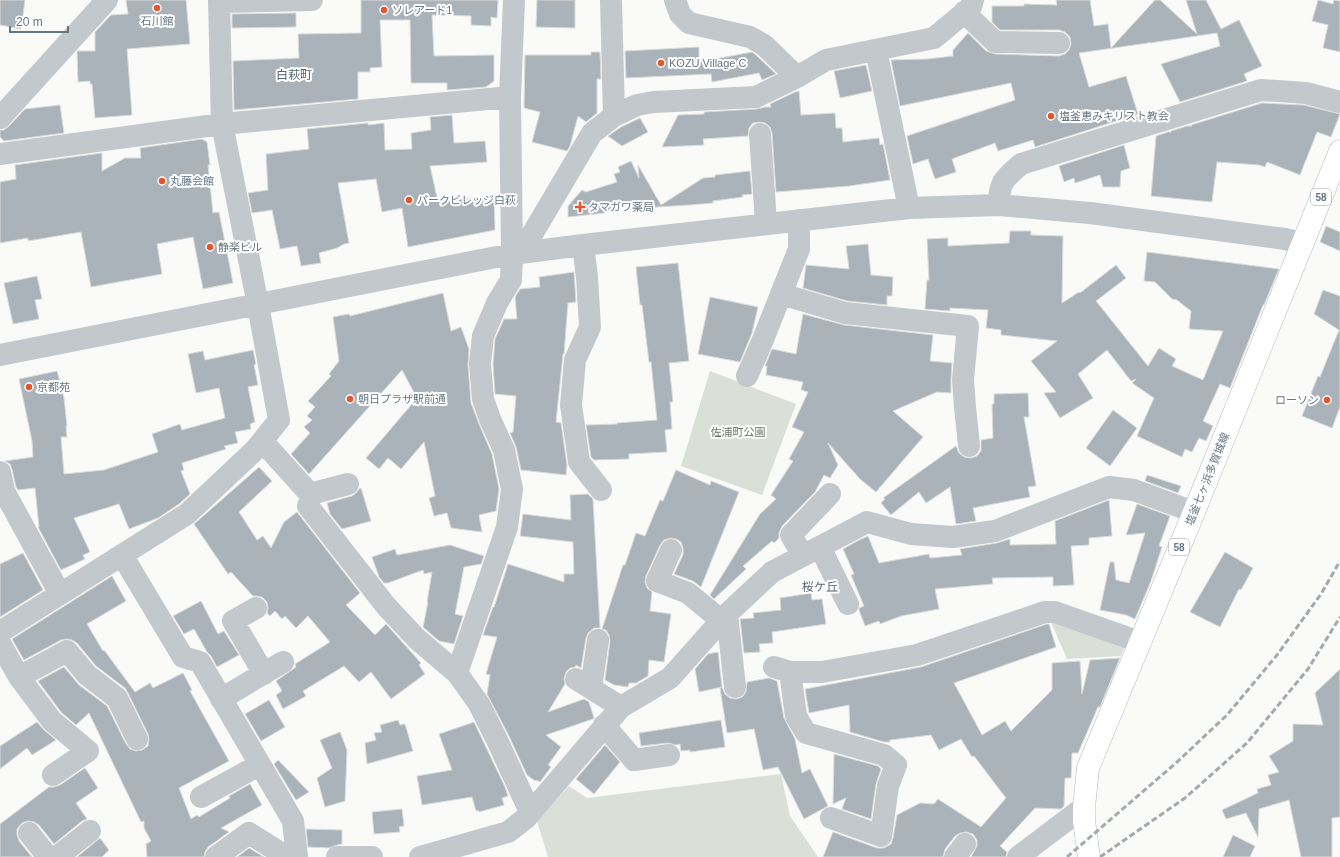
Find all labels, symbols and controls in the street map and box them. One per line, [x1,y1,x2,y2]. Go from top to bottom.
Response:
marker: 石川館 [152,3,162,13]
place label: ソレアード1 [392,4,452,16]
marker: ソレアード1 [379,5,389,15]
scale bar [10,8,68,34]
text: 20 m [16,15,43,29]
place label: 石川館 [141,15,174,27]
place label: KOZU Village C [669,57,746,69]
marker: KOZU Village C [656,58,666,68]
district label: 白萩町 [276,68,312,82]
place label: 塩釜恵みキリスト教会 [1059,110,1169,122]
marker: 塩釜恵みキリスト教会 [1046,111,1056,121]
place label: 丸藤会館 [170,175,214,187]
marker: 丸藤会館 [157,176,167,186]
road number: 58 [1311,189,1331,205]
place label: パークビレッジ白萩 [417,194,516,206]
marker: パークビレッジ白萩 [404,195,414,205]
place label: タマガワ薬局 [588,201,654,213]
marker: タマガワ薬局 [575,202,585,212]
place label: 静楽ビル [218,241,262,253]
marker: 静楽ビル [205,242,215,252]
place label: 京都苑 [37,381,70,393]
marker: 京都苑 [24,382,34,392]
place label: 朝日プラザ駅前通 [358,393,446,405]
marker: 朝日プラザ駅前通 [345,394,355,404]
place label: ローソン [1275,394,1319,406]
marker: ローソン [1322,395,1332,405]
park label: 佐浦町公園 [711,426,766,438]
street label: 塩釜七ヶ浜多賀城線 [1183,431,1231,527]
road number: 58 [1169,539,1189,555]
district label: 桜ケ丘 [802,580,838,594]

